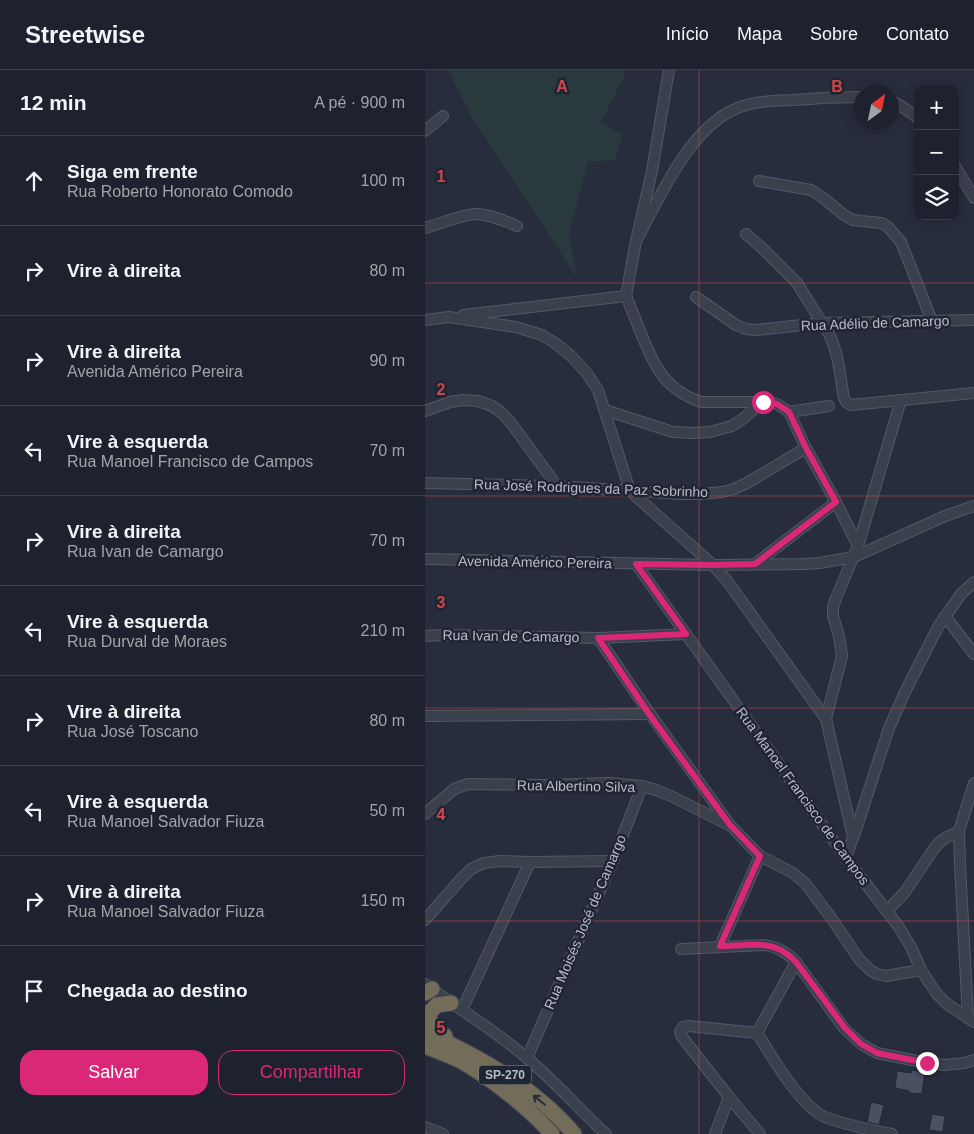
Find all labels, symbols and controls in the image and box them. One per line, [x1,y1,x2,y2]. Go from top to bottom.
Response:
text: Streetwise [25,21,145,48]
text: Início [666,24,709,44]
text: Mapa [737,24,782,44]
text: Sobre [810,24,858,44]
text: Contato [886,24,949,44]
text: A [556,78,568,95]
text: B [831,78,843,95]
north arrow [854,85,899,130]
map controls [914,85,959,220]
button: + [914,85,959,130]
text: 12 min [20,91,87,114]
text: A pé · 900 m [314,94,405,111]
button: − [914,130,959,175]
text: Siga em frente [67,161,198,182]
icon: ahead [20,167,48,195]
text: 1 [437,168,446,185]
text: 100 m [361,172,405,189]
button: layers [914,175,959,220]
text: Rua Roberto Honorato Comodo [67,183,293,200]
icon: right [20,257,48,285]
text: Vire à direita [67,260,181,281]
text: 80 m [369,262,405,279]
street label: Rua Adélio de Camargo [800,312,950,334]
text: Vire à direita [67,341,181,362]
icon: right [20,347,48,375]
text: 90 m [369,352,405,369]
text: Avenida Américo Pereira [67,363,243,380]
text: 2 [437,381,446,398]
route start [752,391,775,414]
text: Vire à esquerda [67,431,208,452]
icon: left [20,437,48,465]
text: 70 m [369,442,405,459]
text: Rua Manoel Francisco de Campos [67,453,313,470]
street label: Rua José Rodrigues da Paz Sobrinho [474,476,709,500]
text: Vire à direita [67,521,181,542]
icon: right [20,527,48,555]
text: 70 m [369,532,405,549]
text: Rua Ivan de Camargo [67,543,224,560]
street label: Avenida Américo Pereira [458,553,612,571]
text: 3 [437,594,446,611]
text: Vire à esquerda [67,611,208,632]
icon: left [20,617,48,645]
text: 210 m [361,622,405,639]
street label: Rua Ivan de Camargo [442,627,580,645]
text: Rua Durval de Moraes [67,633,227,650]
text: Vire à direita [67,701,181,722]
street label: Rua Manoel Francisco de Campos [733,704,873,888]
icon: right [20,707,48,735]
text: 80 m [369,712,405,729]
text: Rua José Toscano [67,723,198,740]
street label: Rua Albertino Silva [517,777,635,795]
text: Vire à esquerda [67,791,208,812]
icon: left [20,797,48,825]
text: 50 m [369,802,405,819]
text: 4 [437,806,446,823]
text: Rua Manoel Salvador Fiuza [67,813,264,830]
street label: Rua Moisés José de Camargo [541,832,629,1012]
text: Vire à direita [67,881,181,902]
icon: right [20,887,48,915]
text: 150 m [361,892,405,909]
text: Rua Manoel Salvador Fiuza [67,903,264,920]
icon: arrive [20,977,48,1005]
text: Chegada ao destino [67,980,248,1001]
text: 5 [437,1019,446,1036]
button: Salvar [20,1050,208,1095]
button: Compartilhar [218,1050,405,1095]
route end [916,1052,939,1075]
road number: SP-270 [479,1066,531,1084]
one-way arrow [533,1095,546,1106]

